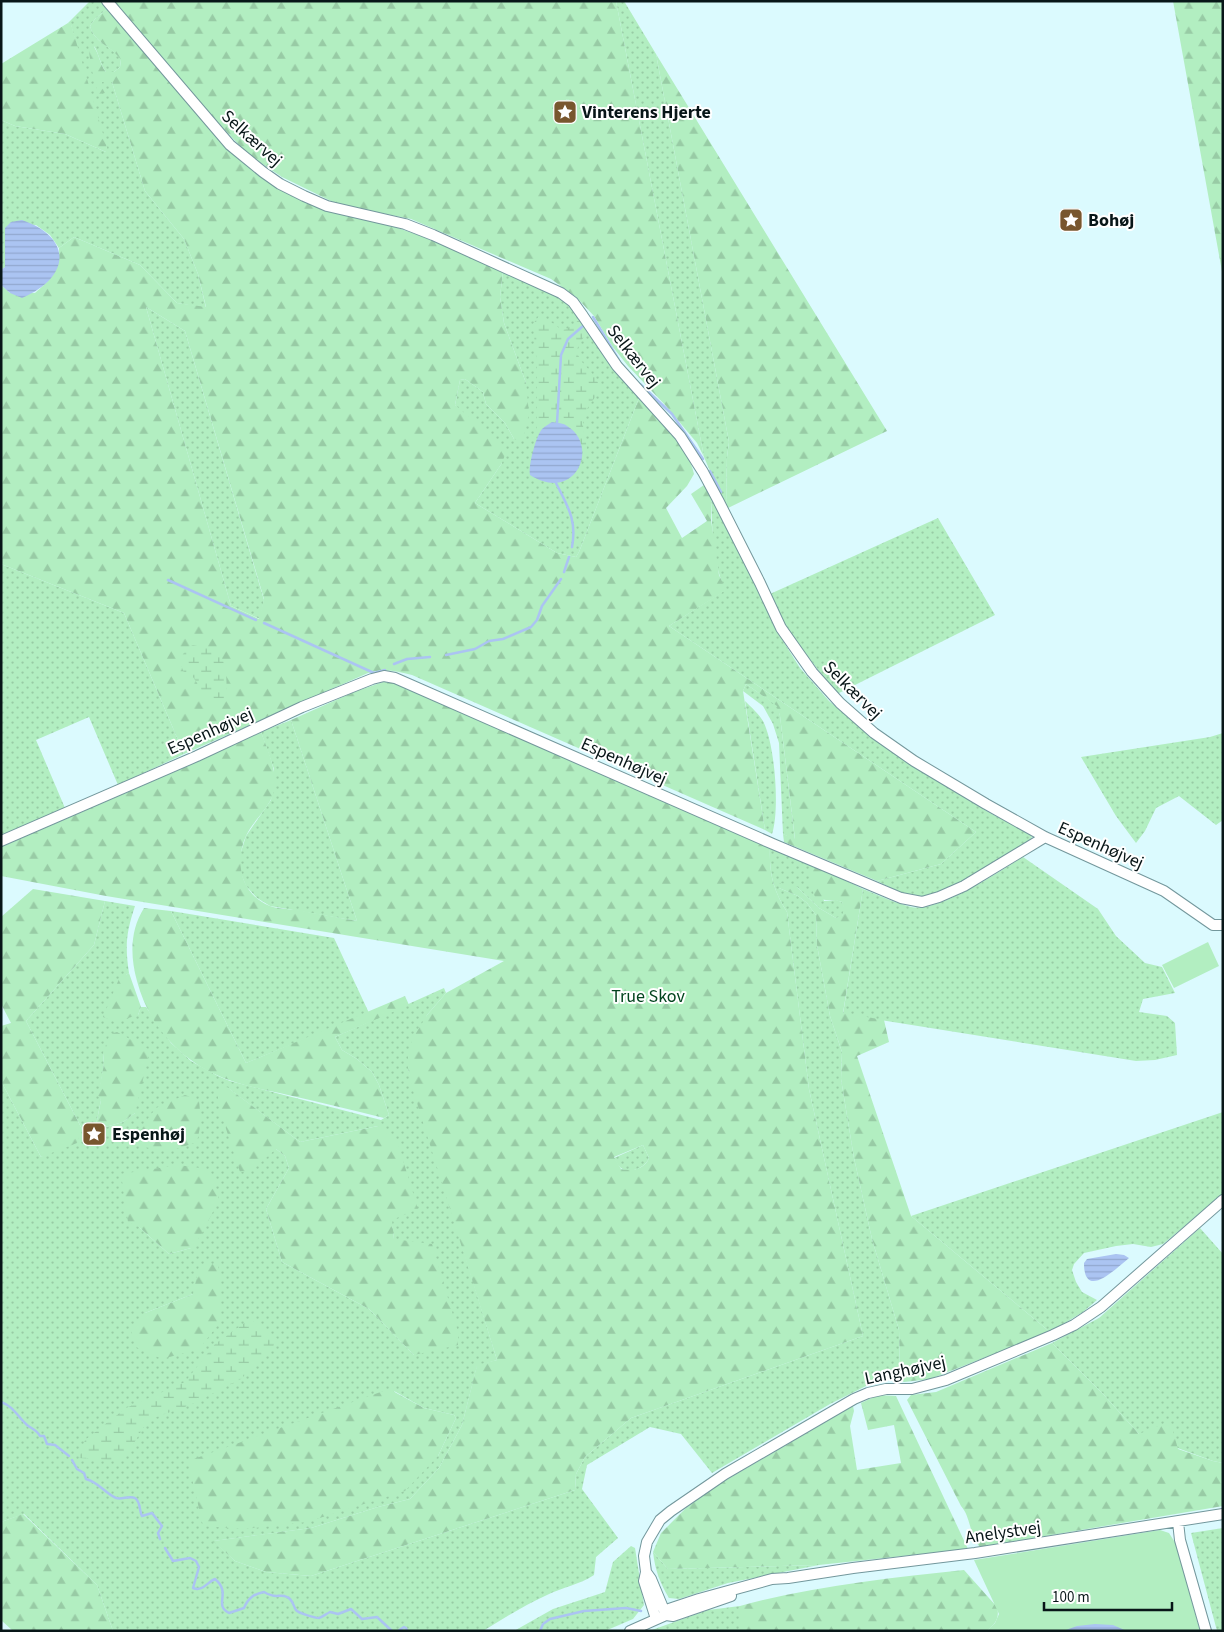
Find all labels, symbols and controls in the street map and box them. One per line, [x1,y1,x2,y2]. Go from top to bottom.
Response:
place icon: Vinterens Hjerte [552,99,578,125]
place label: Vinterens Hjerte [581,100,711,125]
street label: Selkærvej [216,104,288,173]
place icon: Bohøj [1058,207,1084,233]
place label: Bohøj [1088,208,1134,233]
street label: Selkærvej [601,319,666,393]
street label: Selkærvej [818,655,888,725]
street label: Espenhøjvej [163,701,257,761]
street label: Espenhøjvej [577,731,671,791]
street label: Espenhøjvej [1054,815,1148,875]
park label: True Skov [611,984,685,1009]
place icon: Espenhøj [81,1121,107,1147]
place label: Espenhøj [112,1122,185,1147]
street label: Langhøjvej [862,1350,948,1391]
street label: Anelystvej [963,1515,1043,1550]
scale bar [1044,1580,1172,1612]
text: 100 m [1052,1587,1090,1608]

